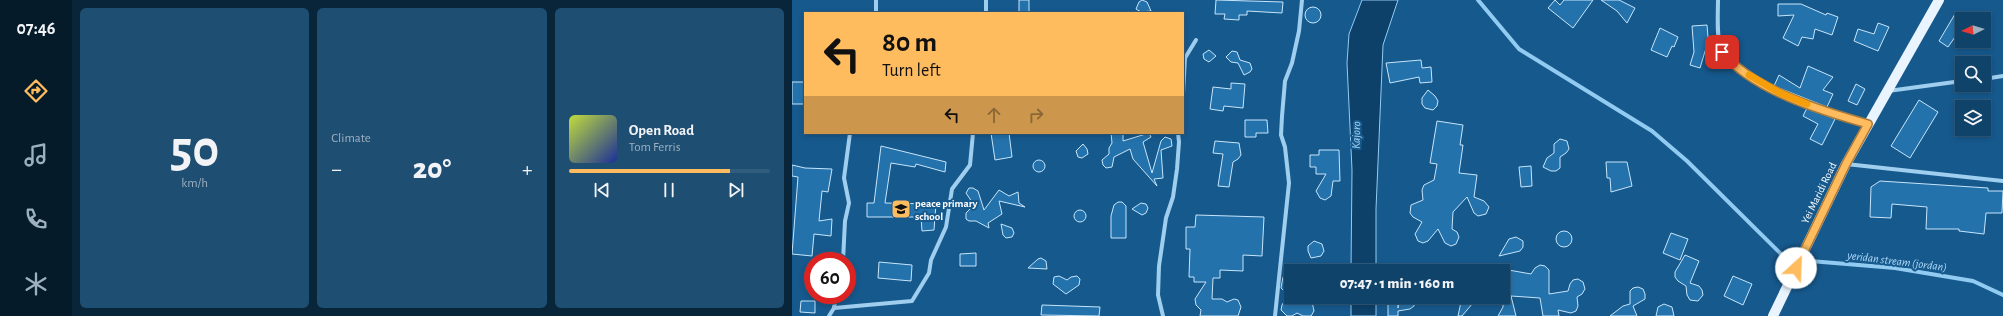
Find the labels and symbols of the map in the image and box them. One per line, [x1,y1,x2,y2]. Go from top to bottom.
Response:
north arrow [1955,12,1991,48]
pin [1705,35,1739,69]
water label: Kajoro [1350,121,1363,149]
street label: Yei Maridi Road [1799,160,1839,225]
school or university icon: peace primary school [890,198,912,220]
place label: peace primary school [915,198,978,222]
position arrow [1775,247,1817,289]
water label: yeridan stream (jordan) [1845,249,1948,274]
speed limit sign: 60 [804,252,856,304]

